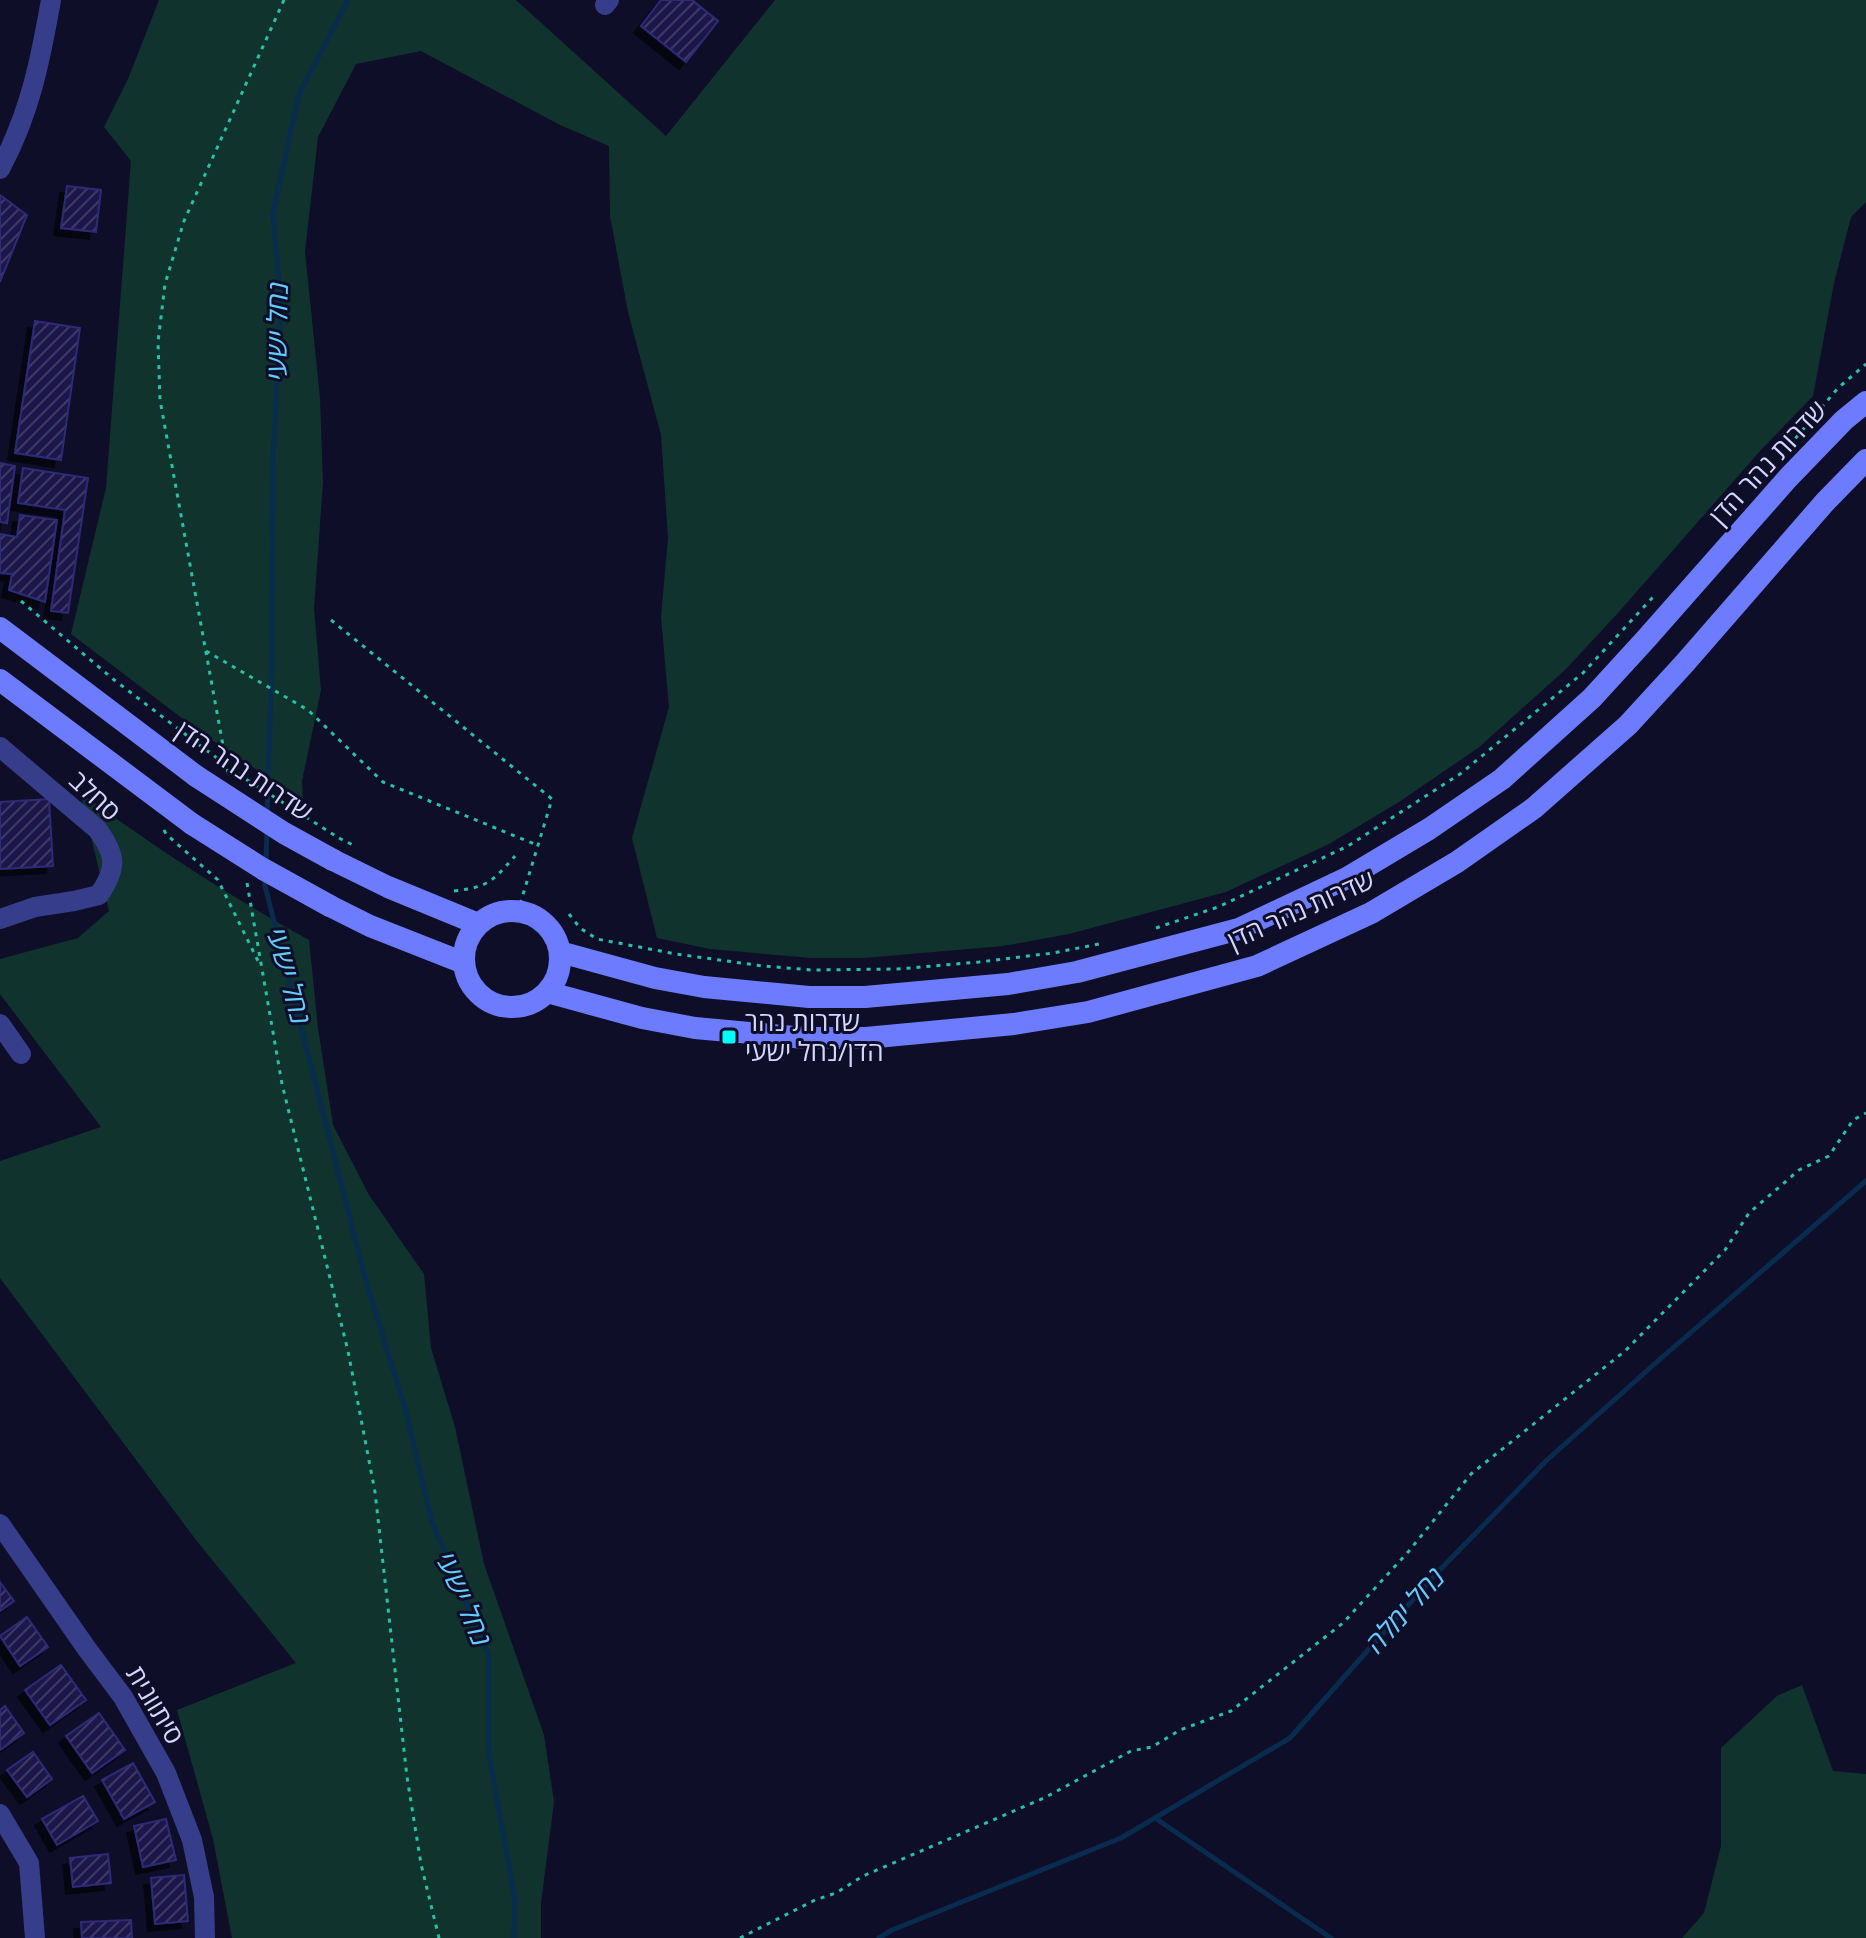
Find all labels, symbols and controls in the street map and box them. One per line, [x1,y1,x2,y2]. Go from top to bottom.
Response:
water label: נחל ישעי [256,281,296,381]
street label: שדרות נהר הדן [1700,392,1834,532]
street label: שדרות נהר הדן [169,711,320,829]
street label: סחלב [62,762,129,828]
street label: שדרות נהר הדן [1221,861,1380,958]
water label: נחל ישעי [259,923,321,1028]
place label: שדרות נהר הדן/נחל ישעי [745,1003,884,1069]
marker: שדרות נהר הדן/נחל ישעי [720,1028,738,1046]
water label: נחל ישעי [428,1546,502,1651]
water label: נחל ימלה [1356,1558,1453,1660]
street label: סיתוונית [118,1659,193,1750]

